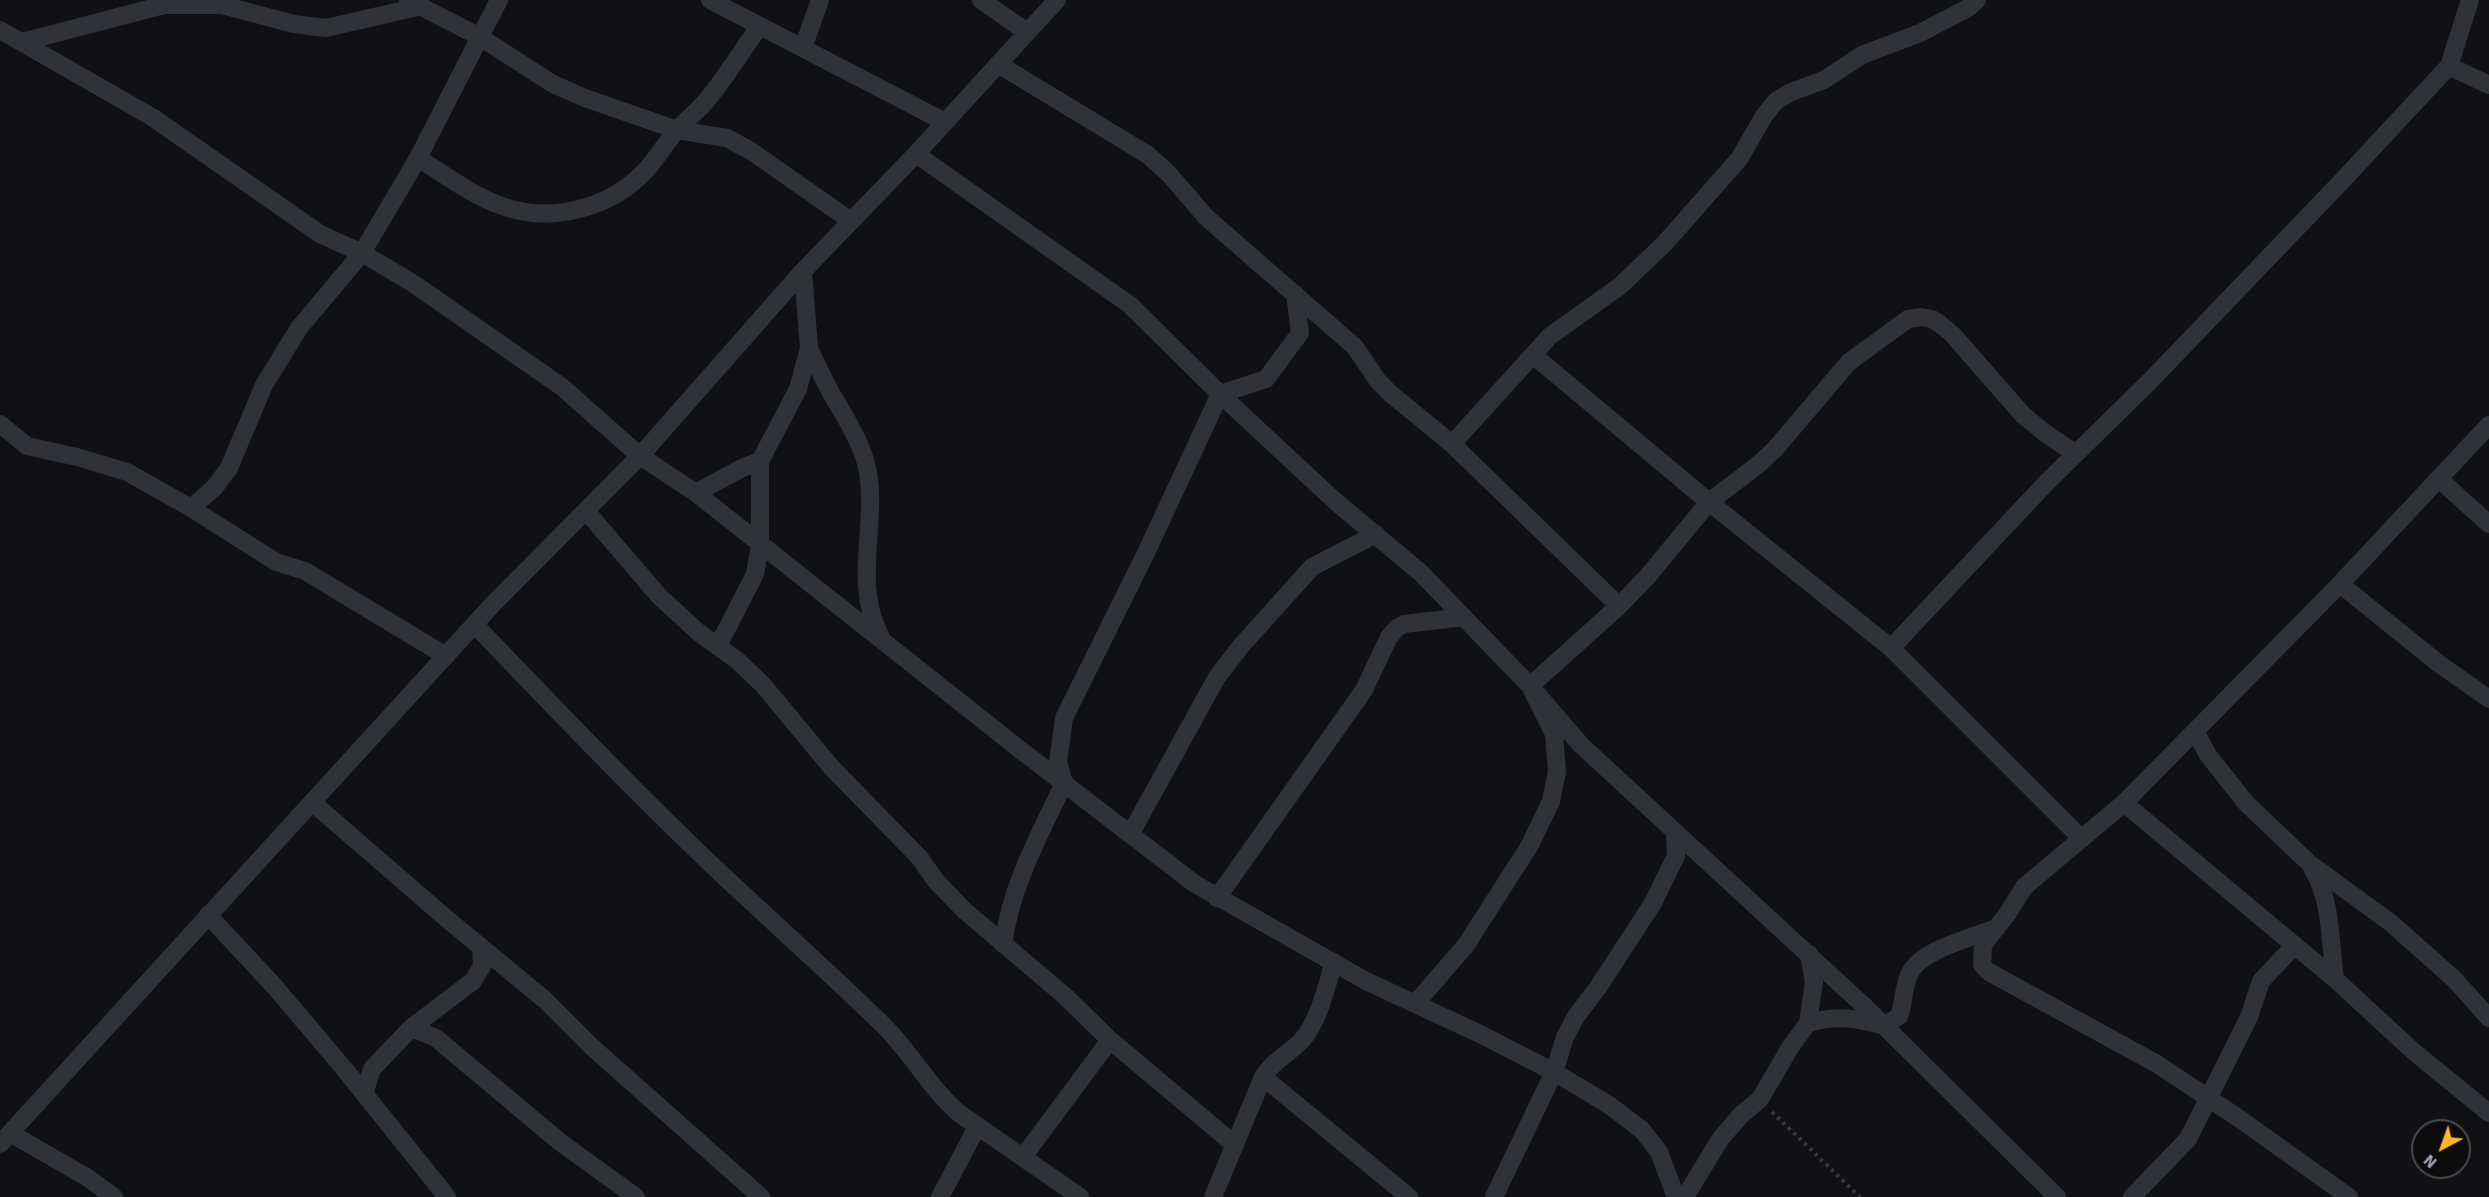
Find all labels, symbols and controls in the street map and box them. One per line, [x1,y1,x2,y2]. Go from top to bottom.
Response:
north arrow [2411,1119,2471,1179]
text: N [2420,1150,2441,1172]

